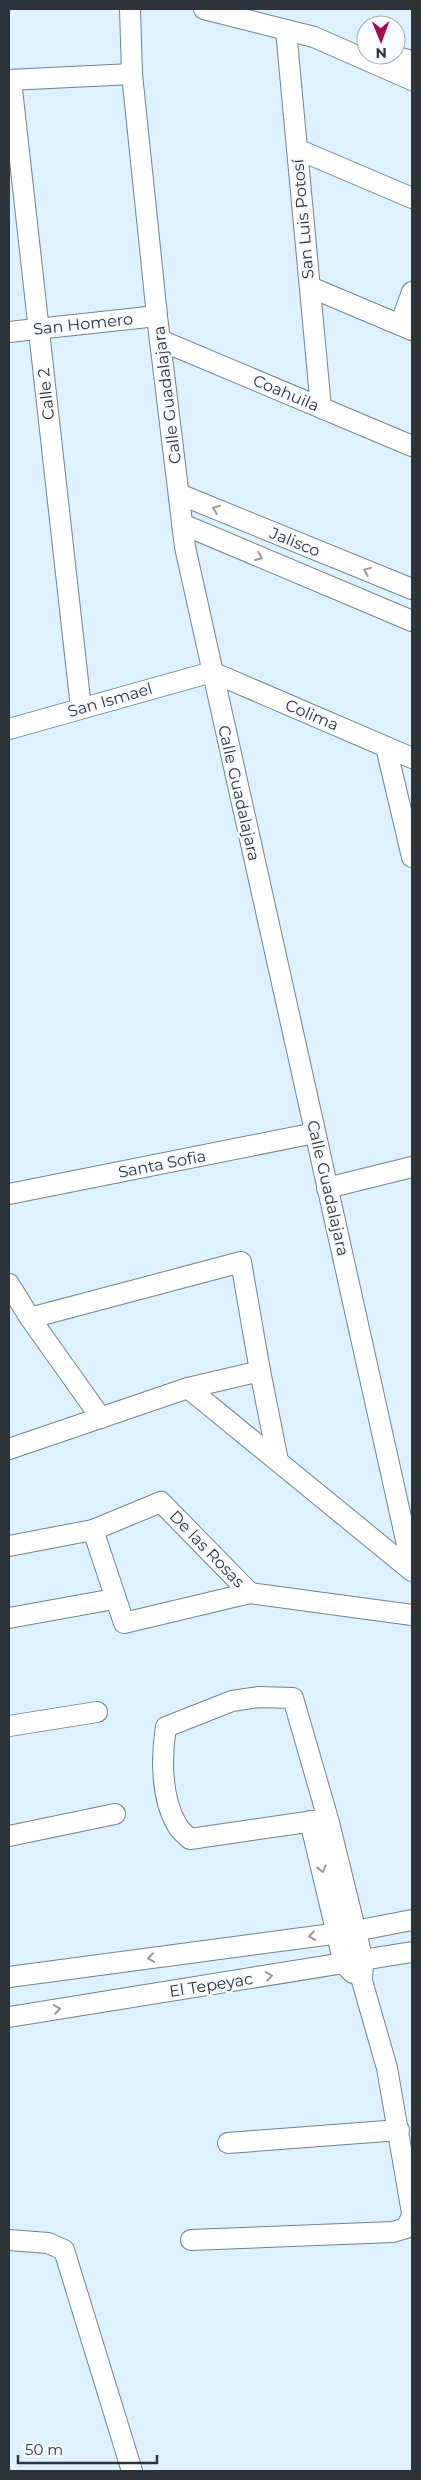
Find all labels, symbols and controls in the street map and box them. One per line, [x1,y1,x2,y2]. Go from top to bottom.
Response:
north arrow [356,15,406,65]
text: N [375,44,387,62]
street label: San Luis Potosí [288,158,318,280]
street label: San Homero [32,309,134,339]
street label: Calle Guadalajara [149,325,185,465]
street label: Calle 2 [34,367,58,421]
street label: Coahuila [250,371,322,415]
one-way arrow [212,505,221,516]
street label: Jalisco [266,523,323,561]
one-way arrow [254,550,263,561]
one-way arrow [363,566,372,577]
street label: San Ismael [65,679,155,721]
street label: Colima [282,695,342,735]
street label: Calle Guadalajara [214,723,264,863]
street label: Calle Guadalajara [303,1118,353,1258]
street label: Santa Sofia [117,1146,207,1182]
street label: De las Rosas [166,1507,249,1592]
one-way arrow [316,1864,327,1873]
one-way arrow [308,1931,317,1941]
one-way arrow [147,1952,155,1963]
street label: El Tepeyac [168,1969,254,2001]
one-way arrow [266,1971,274,1982]
one-way arrow [53,2005,61,2015]
scale bar [18,2432,156,2464]
text: 50 m [25,2440,63,2459]

